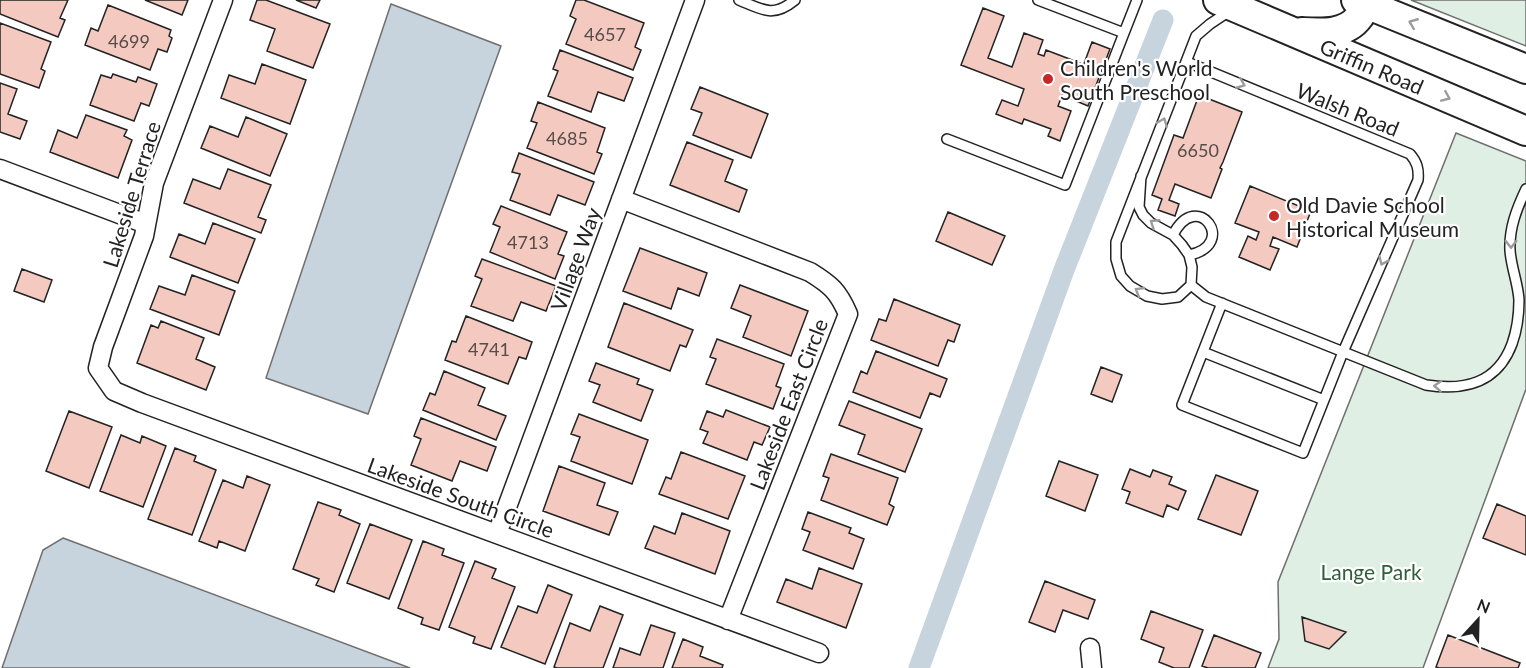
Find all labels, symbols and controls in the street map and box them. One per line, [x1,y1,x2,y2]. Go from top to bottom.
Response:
one-way arrow [1409,18,1420,30]
house number: 4657 [584,23,626,45]
house number: 4699 [108,30,150,52]
street label: Griffin Road [1316,33,1428,99]
place label: Children's World South Preschool [1060,55,1212,104]
marker: Children's World South Preschool [1041,72,1055,86]
one-way arrow [1234,77,1245,89]
street label: Walsh Road [1293,77,1403,141]
one-way arrow [1439,90,1450,102]
one-way arrow [1156,117,1168,128]
street label: Lakeside Terrace [97,118,165,270]
house number: 4685 [546,127,588,149]
house number: 6650 [1177,139,1219,161]
place label: Old Davie School Historical Museum [1286,192,1459,241]
street label: Village Way [545,204,605,314]
marker: Old Davie School Historical Museum [1267,209,1281,223]
one-way arrow [1149,219,1160,230]
house number: 4713 [507,231,549,253]
one-way arrow [1505,240,1517,249]
one-way arrow [1378,255,1390,266]
one-way arrow [1135,287,1145,299]
street label: Lakeside East Circle [744,315,832,493]
house number: 4741 [468,338,510,360]
one-way arrow [1434,380,1443,393]
street label: Lakeside South Circle [364,452,558,542]
park label: Lange Park [1320,559,1422,584]
north arrow [1448,590,1508,650]
text: N [1475,595,1493,617]

